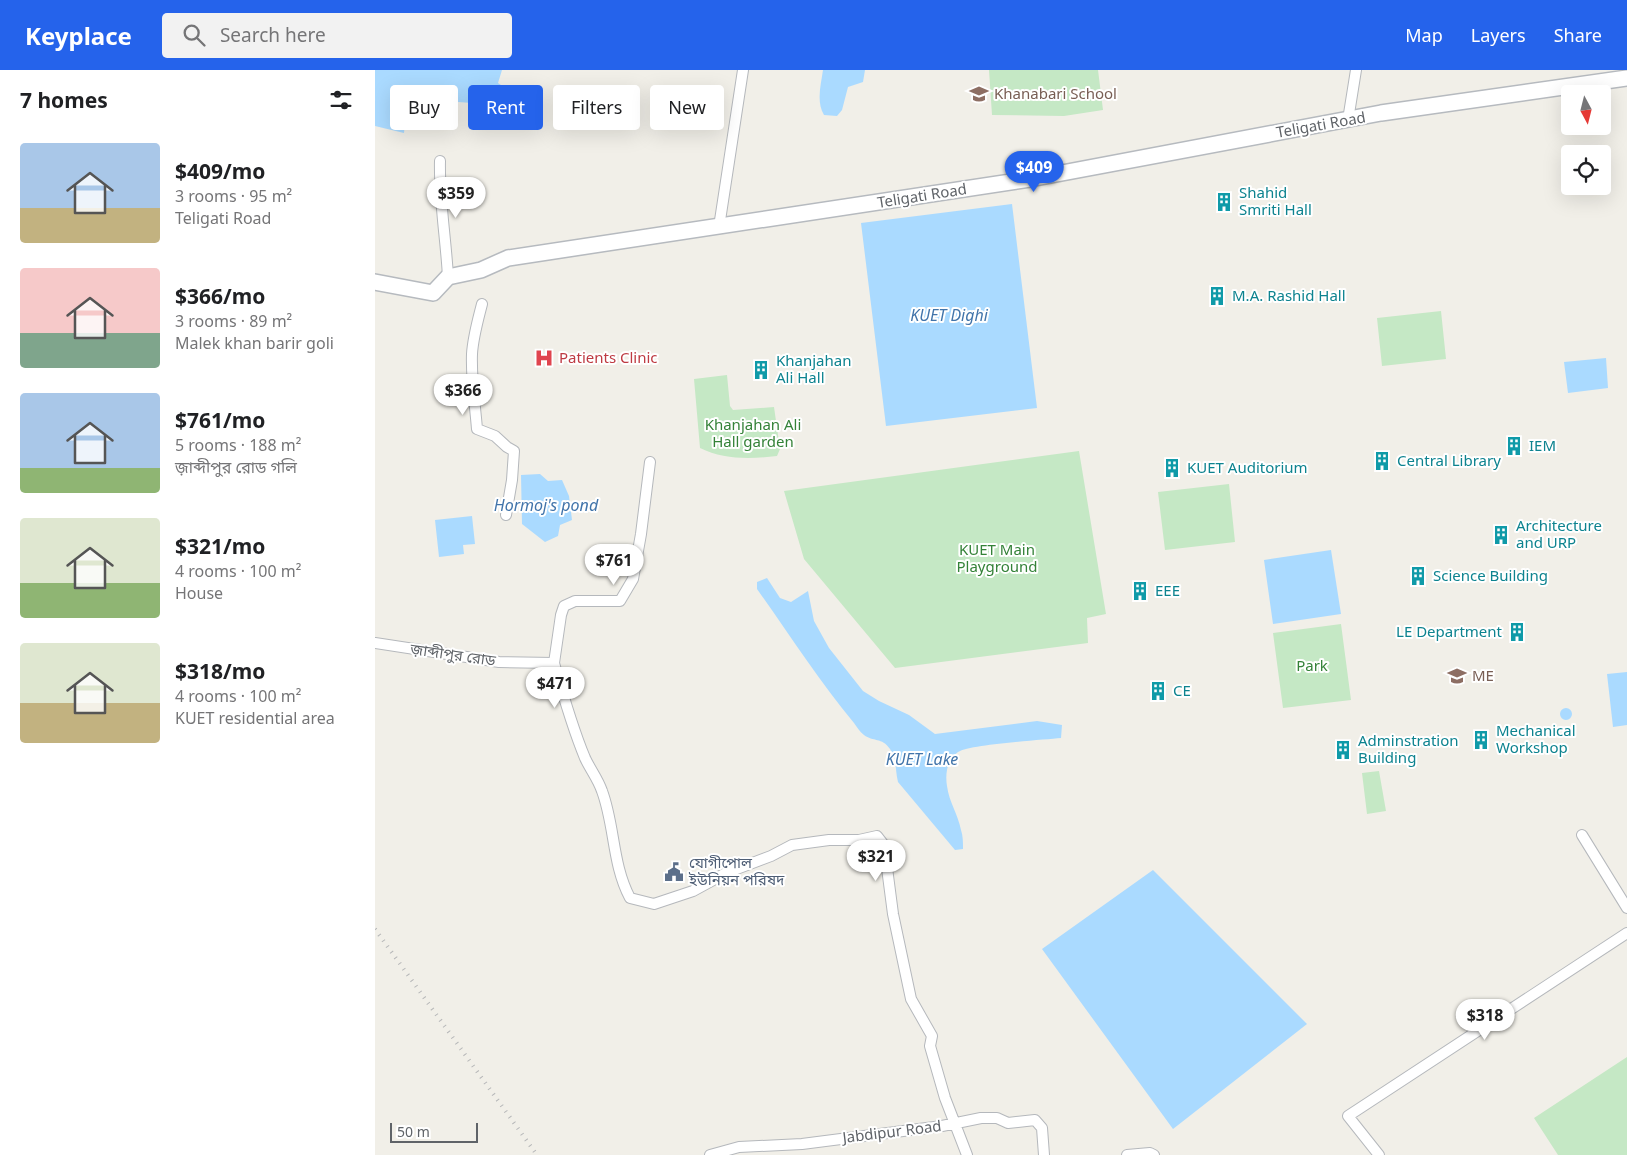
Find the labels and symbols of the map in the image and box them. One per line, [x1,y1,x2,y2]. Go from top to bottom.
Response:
school or university icon: Khanabari School [968,83,990,105]
place label: Khanabari School [994,83,1117,103]
north arrow [1561,85,1611,135]
street label: Teligati Road [1275,106,1367,142]
pin: $409 [1004,150,1064,193]
pin: $359 [426,176,486,219]
street label: Teligati Road [876,178,968,212]
place label: Shahid Smriti Hall [1239,182,1312,219]
building icon: Shahid Smriti Hall [1213,191,1235,213]
building icon: M.A. Rashid Hall [1206,285,1228,307]
place label: M.A. Rashid Hall [1232,285,1346,305]
water label: KUET Dighi [910,304,989,326]
hospital icon: Patients Clinic [533,347,555,369]
place label: Patients Clinic [559,347,658,367]
place label: Khanjahan Ali Hall [776,350,851,387]
building icon: Khanjahan Ali Hall [750,359,772,381]
pin: $366 [433,374,493,416]
park label: Khanjahan Ali Hall garden [705,414,801,451]
building icon: IEM [1503,435,1525,457]
place label: IEM [1529,435,1556,455]
building icon: Central Library [1371,450,1393,472]
place label: Central Library [1397,450,1501,470]
building icon: KUET Auditorium [1161,457,1183,479]
place label: KUET Auditorium [1187,457,1308,477]
water label: Hormoj's pond [494,494,599,516]
place label: Architecture and URP [1516,515,1602,552]
building icon: Architecture and URP [1490,524,1512,546]
park label: KUET Main Playground [957,539,1037,576]
pin: $761 [584,544,644,586]
building icon: Science Building [1407,565,1429,587]
place label: Science Building [1433,565,1548,585]
building icon: EEE [1129,580,1151,602]
place label: EEE [1155,580,1180,600]
place label: LE Department [1396,621,1503,641]
building icon: LE Department [1506,621,1528,643]
street label: জ়াব্দীপুর রোড [408,638,497,670]
park label: Park [1296,655,1328,675]
school or university icon: ME [1446,665,1468,687]
place label: ME [1472,665,1494,685]
pin: $471 [525,666,585,709]
building icon: CE [1147,680,1169,702]
place label: CE [1173,680,1191,700]
place label: Mechanical Workshop [1496,720,1576,757]
building icon: Mechanical Workshop [1470,729,1492,751]
place label: Adminstration Building [1358,730,1459,767]
building icon: Adminstration Building [1332,739,1354,761]
water label: KUET Lake [886,748,958,770]
pin: $321 [846,840,906,882]
place label: যোগীপোল ইউনিয়ন পরিষদ [688,852,785,889]
public building icon: যোগীপোল ইউনিয়ন পরিষদ [663,861,685,883]
pin: $318 [1455,998,1515,1041]
street label: Jabdipur Road [839,1115,942,1147]
scale bar [390,1120,477,1143]

